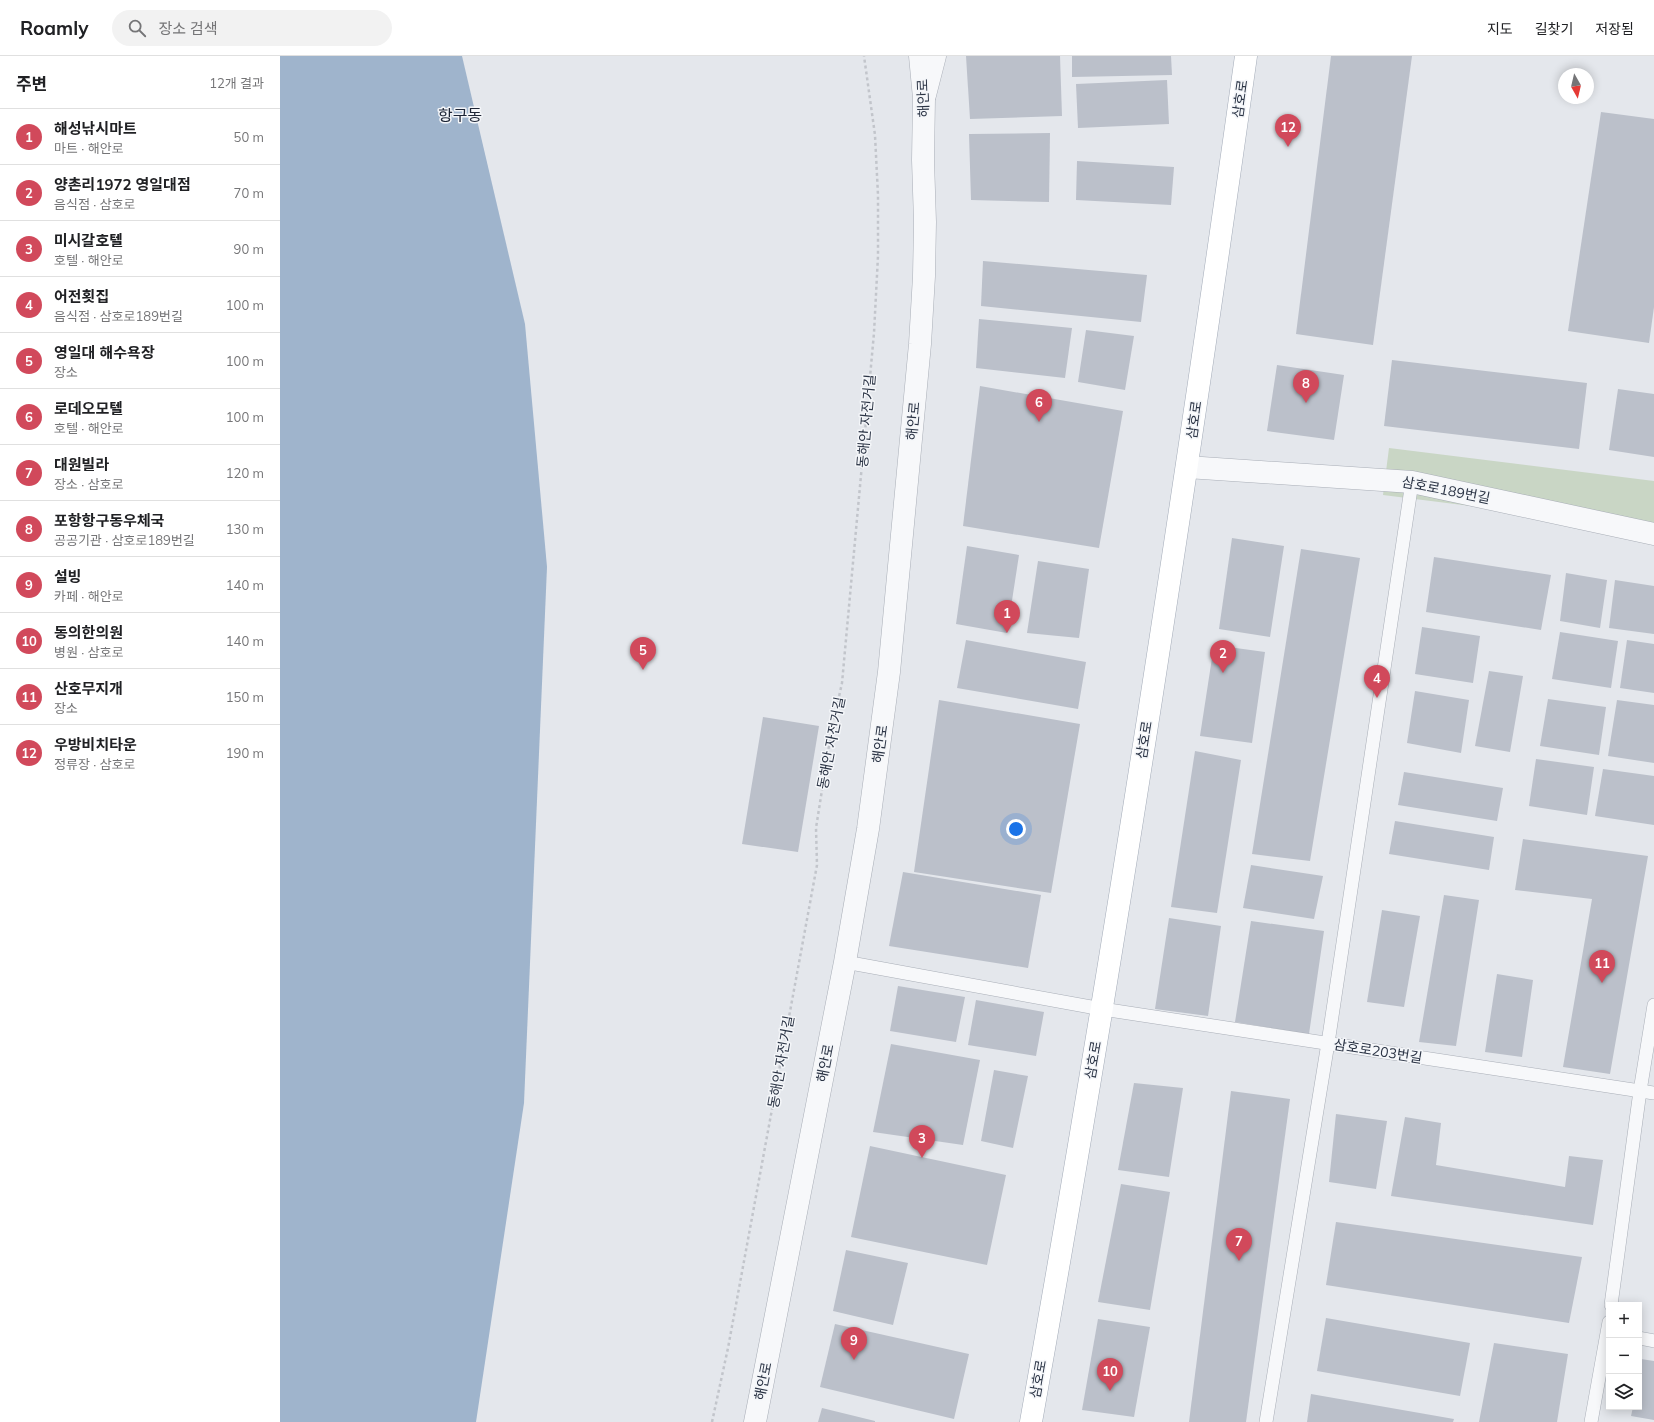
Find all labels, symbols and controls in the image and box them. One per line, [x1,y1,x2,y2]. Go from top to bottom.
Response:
search box [112,10,392,46]
text: Roamly [20,16,88,40]
icon: search [126,17,148,39]
text: 장소 검색 [158,19,218,38]
text: 지도 [1487,20,1513,38]
text: 길찾기 [1535,20,1573,38]
text: 저장됨 [1595,20,1634,38]
north arrow [1558,68,1594,104]
text: 주변 [16,73,47,94]
text: 12개 결과 [209,75,264,91]
street label: 해안로 [913,78,933,118]
street label: 삼호로 [1228,78,1252,119]
district label: 항구동 [438,105,482,125]
pin: 12 [1275,114,1301,147]
text: 해성낚시마트 [54,119,137,138]
text: 1 [25,129,33,145]
text: 50 m [234,129,264,145]
text: 마트 · 해안로 [54,140,124,156]
text: 양촌리1972 영일대점 [54,175,191,194]
text: 2 [25,185,33,201]
text: 70 m [234,185,264,201]
text: 음식점 · 삼호로 [54,196,136,212]
text: 미시갈호텔 [54,231,123,250]
text: 3 [25,241,33,257]
text: 90 m [234,241,264,257]
text: 호텔 · 해안로 [54,252,124,268]
text: 어전횟집 [54,287,109,306]
text: 4 [25,297,33,313]
text: 100 m [226,297,264,313]
text: 음식점 · 삼호로189번길 [54,308,183,324]
text: 영일대 해수욕장 [54,343,155,362]
text: 5 [25,353,33,369]
text: 100 m [226,353,264,369]
text: 장소 [54,364,78,380]
pin: 8 [1293,370,1319,403]
street label: 동해안 자전거길 [853,373,879,469]
pin: 6 [1026,389,1052,422]
text: 로데오모텔 [54,399,123,418]
street label: 삼호로 [1182,399,1206,440]
street label: 해안로 [902,401,924,441]
text: 6 [25,409,33,425]
text: 100 m [226,409,264,425]
text: 호텔 · 해안로 [54,420,124,436]
text: 대원빌라 [54,455,109,474]
text: 7 [25,465,33,481]
text: 120 m [226,465,264,481]
street label: 삼호로189번길 [1400,473,1492,507]
text: 장소 · 삼호로 [54,476,124,492]
text: 포항항구동우체국 [54,511,164,530]
text: 8 [25,521,33,537]
text: 130 m [226,521,264,537]
text: 공공기관 · 삼호로189번길 [54,532,195,548]
text: 설빙 [54,567,82,586]
text: 9 [25,577,33,593]
text: 140 m [226,577,264,593]
text: 카페 · 해안로 [54,588,124,604]
pin: 1 [994,600,1020,633]
text: 동의한의원 [54,623,123,642]
text: 10 [21,633,37,649]
text: 140 m [226,633,264,649]
pin: 5 [630,637,656,670]
pin: 2 [1210,640,1236,673]
text: 병원 · 삼호로 [54,644,124,660]
pin: 4 [1364,665,1390,698]
text: 산호무지개 [54,679,123,698]
text: 11 [21,689,37,705]
text: 150 m [226,689,264,705]
street label: 동해안 자전거길 [813,695,849,791]
text: 장소 [54,700,78,716]
street label: 삼호로 [1132,719,1156,760]
street label: 해안로 [868,723,892,764]
text: 우방비치타운 [54,735,137,754]
text: 12 [21,745,37,761]
text: 190 m [226,745,264,761]
text: 정류장 · 삼호로 [54,756,136,772]
your location [1006,819,1026,839]
pin: 11 [1589,950,1615,983]
street label: 동해안 자전거길 [764,1014,798,1110]
street label: 삼호로203번길 [1332,1035,1424,1067]
street label: 삼호로 [1081,1039,1105,1081]
street label: 해안로 [812,1042,838,1084]
pin: 3 [909,1125,935,1158]
pin: 7 [1226,1228,1252,1261]
map controls [1606,1302,1642,1410]
button: + [1606,1302,1642,1338]
pin: 9 [841,1327,867,1360]
button: − [1606,1338,1642,1374]
street label: 삼호로 [1026,1358,1050,1400]
pin: 10 [1097,1358,1123,1391]
street label: 해안로 [750,1360,776,1402]
button: layers [1606,1374,1642,1410]

